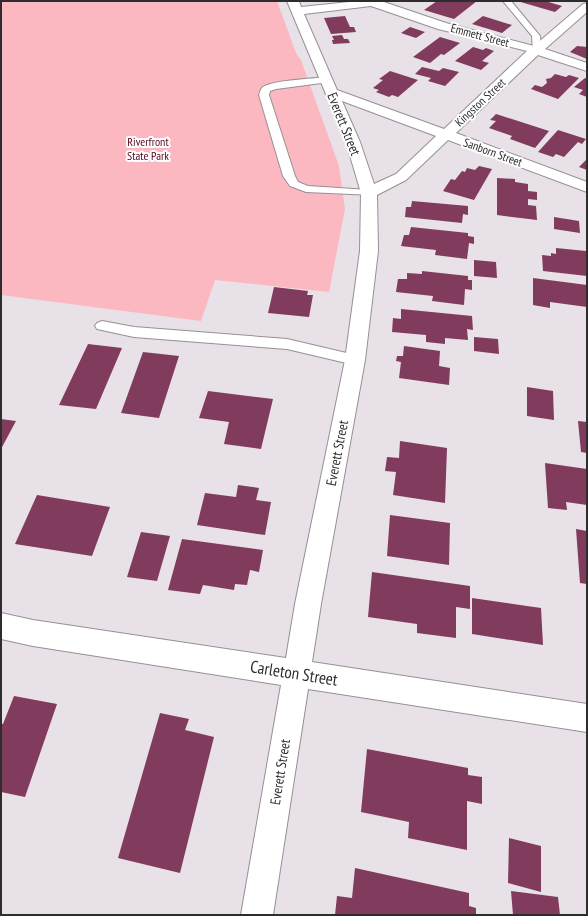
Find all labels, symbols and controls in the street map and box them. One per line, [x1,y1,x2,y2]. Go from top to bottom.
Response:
street label: Emmett Street [449,20,511,50]
street label: Kingston Street [451,74,509,129]
street label: Everett Street [323,90,365,158]
park label: Riverfront State Park [127,134,169,163]
street label: Sanborn Street [462,134,525,170]
street label: Everett Street [322,419,352,487]
street label: Carleton Street [249,655,340,691]
street label: Everett Street [266,738,294,806]

